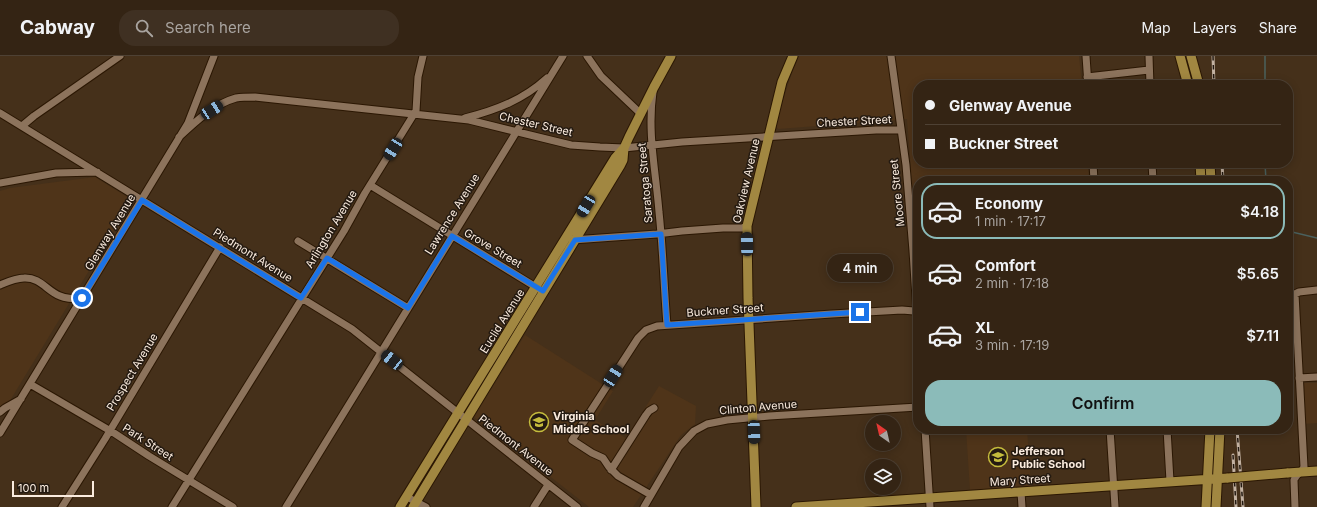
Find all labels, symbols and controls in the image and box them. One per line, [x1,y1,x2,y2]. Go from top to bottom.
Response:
search box [119,10,399,46]
text: Cabway [20,16,95,39]
icon: search [133,17,155,39]
text: Search here [165,18,251,37]
text: Map [1142,19,1171,36]
text: Layers [1193,19,1237,36]
text: Share [1259,19,1297,36]
text: Glenway Avenue [949,96,1072,115]
car [199,98,225,122]
street label: Chester Street [498,109,574,139]
street label: Chester Street [816,112,892,130]
text: Buckner Street [949,134,1058,153]
car [382,136,404,162]
street label: Oakview Avenue [729,137,763,225]
street label: Saratoga Street [634,142,655,224]
street label: Moore Street [886,158,907,227]
street label: Lawrence Avenue [422,171,482,257]
street label: Arlington Avenue [302,187,360,271]
street label: Glenway Avenue [82,191,138,273]
car [575,193,597,219]
icon: car [927,193,963,229]
text: Economy [975,194,1043,213]
text: $4.18 [1240,202,1279,221]
text: 1 min · 17:17 [975,213,1046,229]
street label: Piedmont Avenue [211,225,295,285]
street label: Grove Street [462,225,525,271]
car [741,232,753,256]
callout: 4 min [827,254,893,282]
icon: car [927,255,963,291]
text: Comfort [975,256,1036,275]
text: 4 min [843,260,878,276]
text: $5.65 [1237,264,1279,283]
text: 2 min · 17:18 [975,275,1049,291]
street label: Euclid Avenue [477,286,527,356]
route start [73,289,91,307]
street label: Buckner Street [686,300,764,320]
route end [851,303,869,321]
icon: car [927,317,963,353]
text: XL [975,318,995,337]
text: $7.11 [1246,326,1279,345]
street label: Prospect Avenue [103,331,161,413]
text: 3 min · 17:19 [975,337,1049,353]
car [379,348,405,372]
car [601,363,625,389]
button: Confirm [925,380,1281,426]
street label: Clinton Avenue [718,397,798,417]
place label: Virginia Middle School [553,409,629,436]
school or university icon: Virginia Middle School [528,411,550,433]
street label: Piedmont Avenue [476,412,556,478]
north arrow [865,415,901,451]
map controls [865,415,901,495]
street label: Park Street [120,420,176,464]
car [748,420,760,444]
place label: Jefferson Public School [1012,444,1085,471]
school or university icon: Jefferson Public School [987,446,1009,468]
button: layers [865,459,901,495]
street label: Mary Street [989,471,1051,489]
scale bar [12,479,94,498]
text: 100 m [18,481,49,495]

